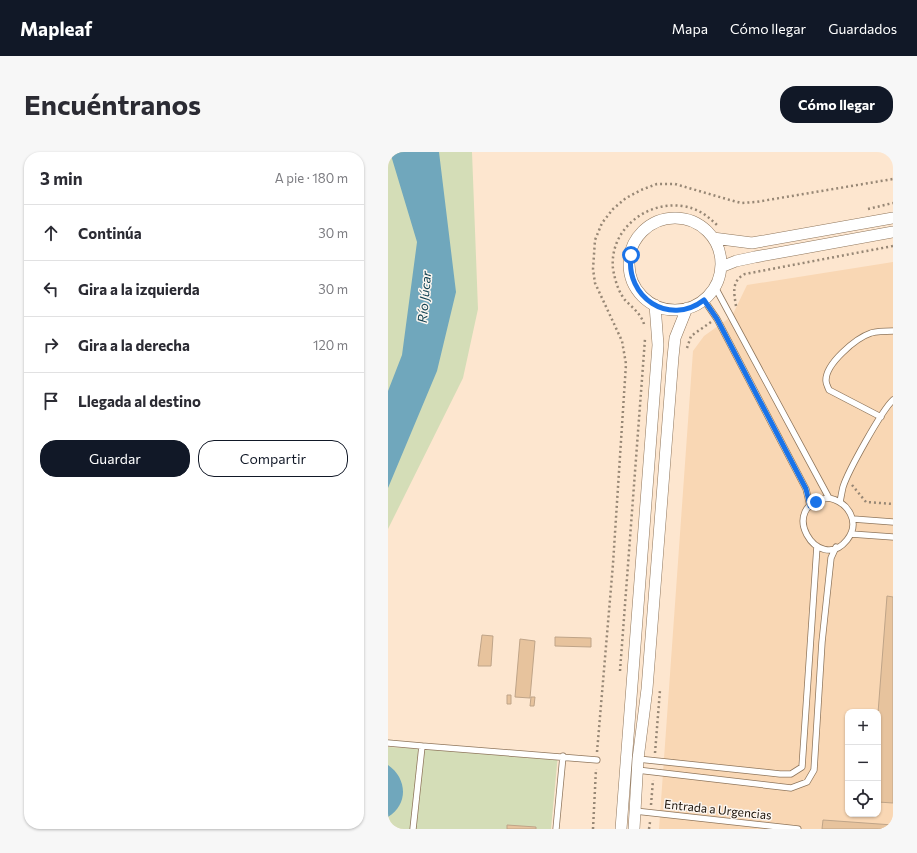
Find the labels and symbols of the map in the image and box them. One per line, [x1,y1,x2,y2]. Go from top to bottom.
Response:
route start [622,246,640,264]
water label: Río Júcar [414,270,434,323]
route end [807,493,825,511]
street label: Entrada a Urgencias [664,796,772,822]

